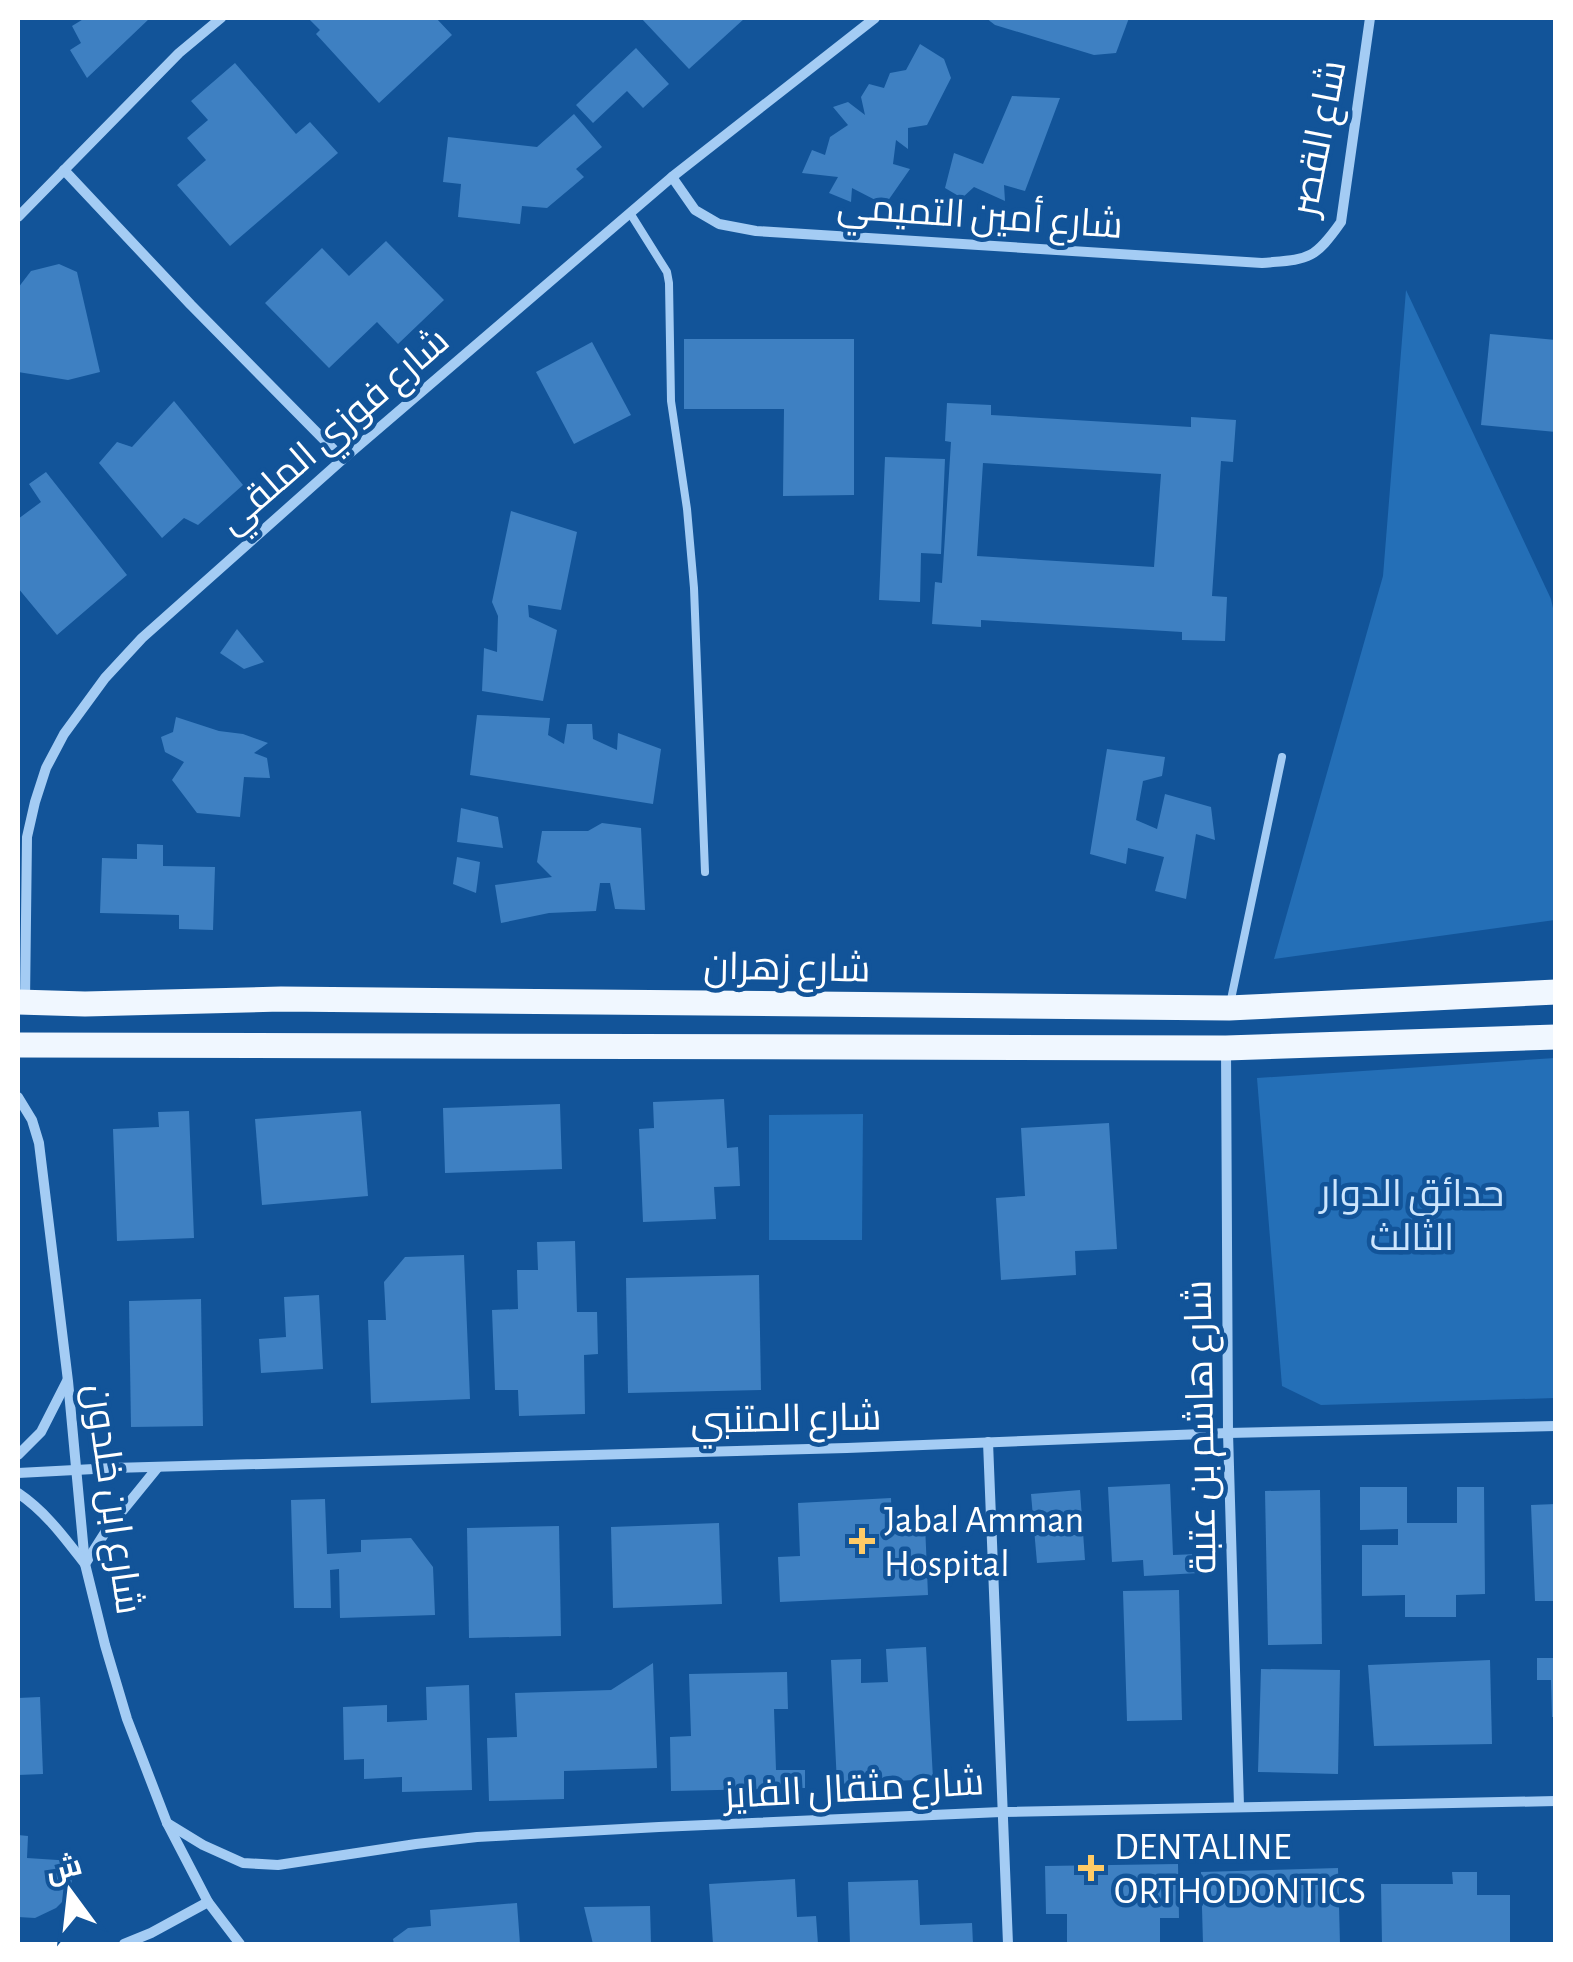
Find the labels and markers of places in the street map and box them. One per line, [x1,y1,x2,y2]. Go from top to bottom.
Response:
place label: Jabal Amman Hospital [884,1502,1084,1584]
marker: Jabal Amman Hospital [849,1528,875,1554]
place label: DENTALINE ORTHODONTICS [1114,1829,1366,1911]
marker: DENTALINE ORTHODONTICS [1078,1855,1104,1881]

